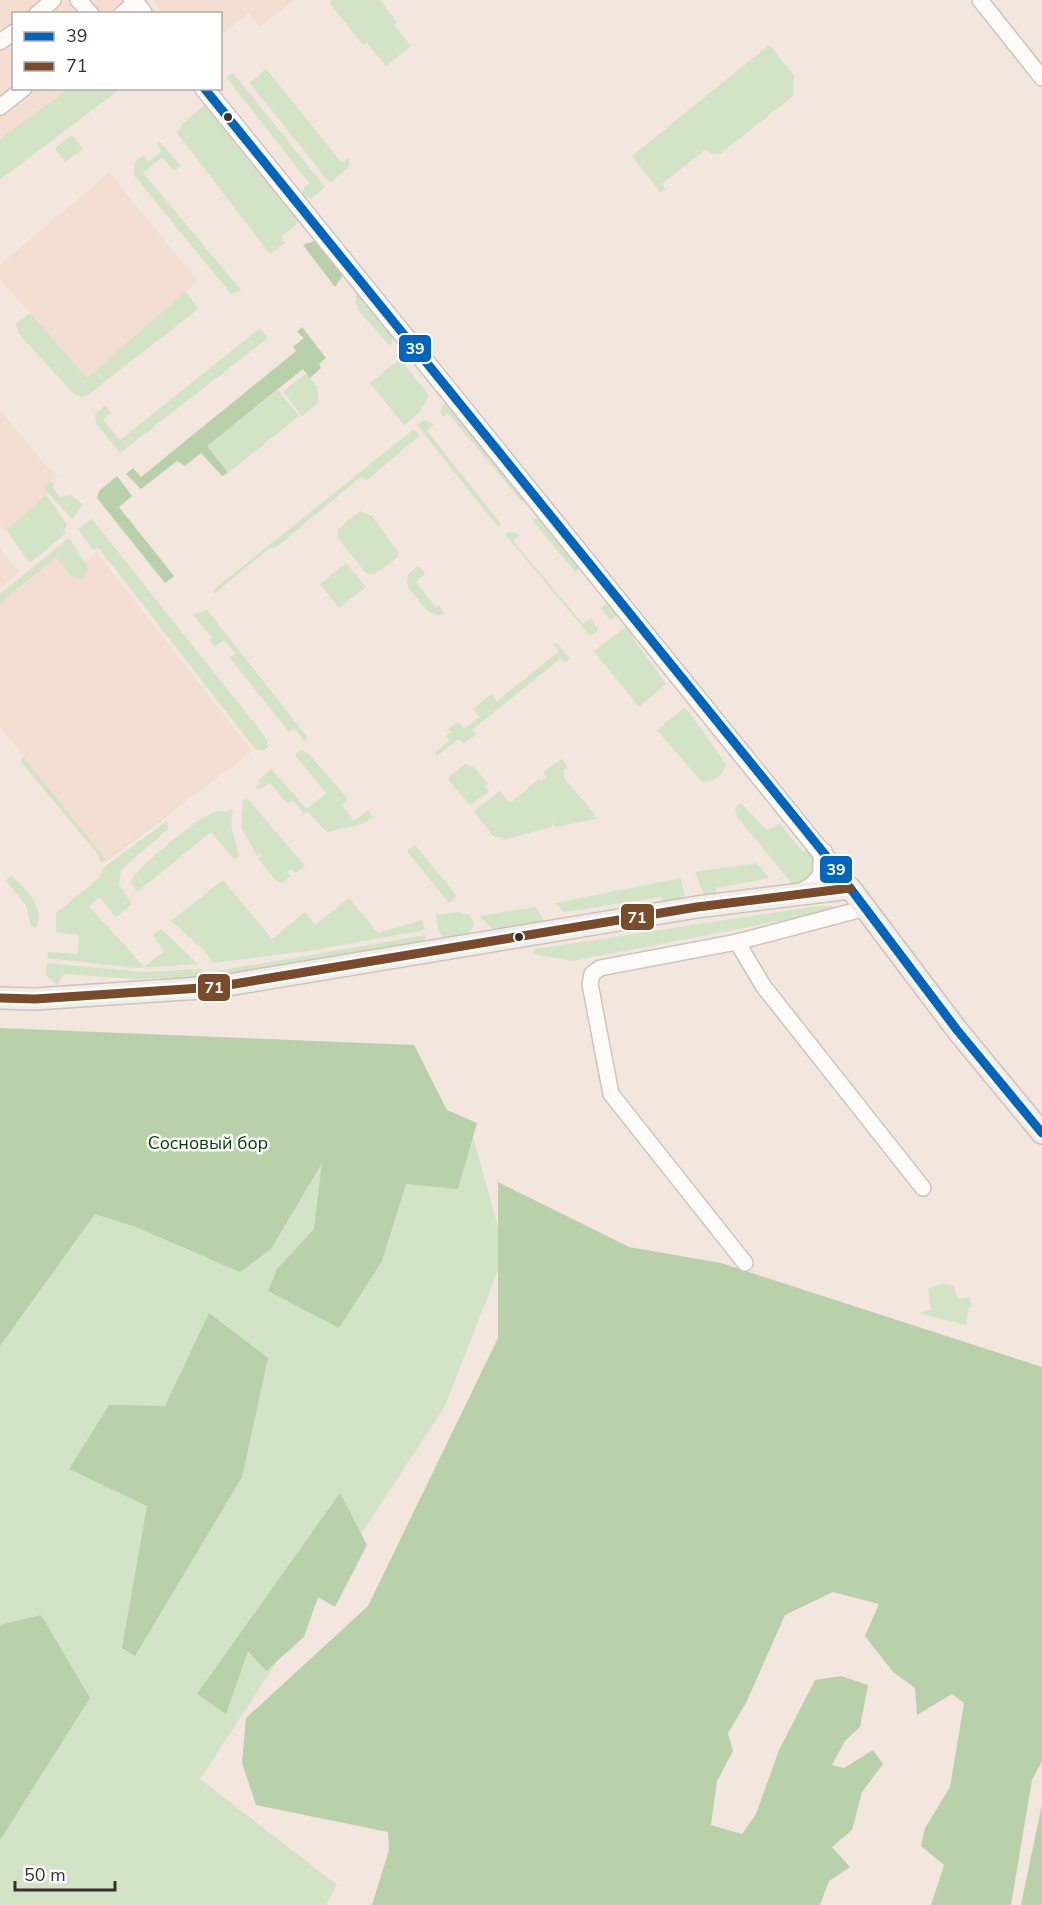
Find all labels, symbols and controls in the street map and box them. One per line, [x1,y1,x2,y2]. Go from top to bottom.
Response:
legend [12,12,222,90]
text: 39 [66,24,88,48]
text: 71 [66,54,88,78]
unlabelled marker [222,111,234,123]
line badge: 39 [398,334,432,363]
text: 39 [405,338,425,360]
line badge: 39 [819,855,853,884]
text: 39 [826,859,846,881]
line badge: 71 [620,903,655,931]
text: 71 [627,907,647,929]
unlabelled marker [513,931,525,943]
line badge: 71 [197,973,231,1002]
text: 71 [204,977,224,999]
park label: Сосновый бор [148,1131,268,1155]
scale bar [15,1854,116,1892]
text: 50 m [24,1863,66,1887]

